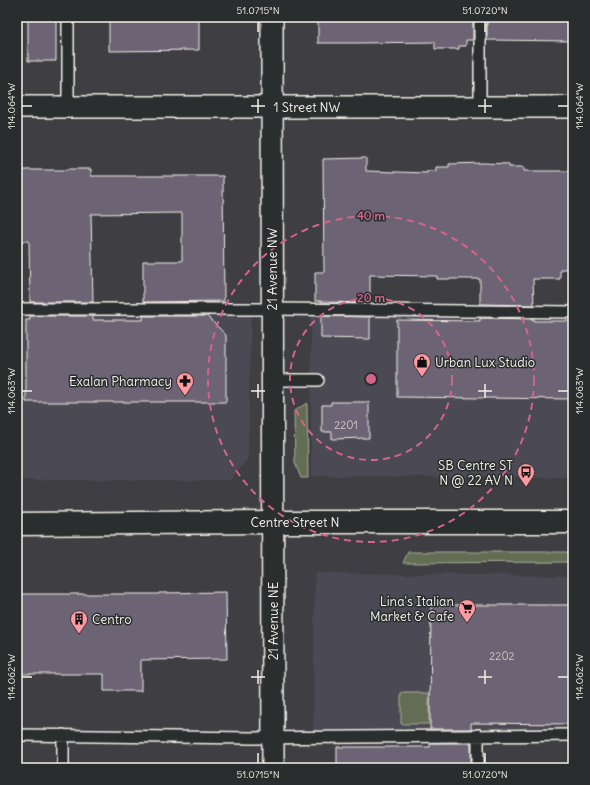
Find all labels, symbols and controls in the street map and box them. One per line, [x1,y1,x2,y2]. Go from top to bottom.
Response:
text: 51.0715°N [236,4,280,17]
text: 51.0720°N [462,4,508,17]
text: 114.064°W [5,83,18,129]
text: 114.064°W [573,83,586,129]
street label: 1 Street NW [274,99,341,116]
text: 40 m [357,208,386,223]
street label: 21 Avenue NW [264,227,281,310]
text: 20 m [357,290,385,305]
shop icon: Urban Lux Studio [412,352,432,377]
place label: Urban Lux Studio [435,354,535,371]
text: 114.063°W [5,368,18,414]
text: 114.063°W [573,368,586,414]
pharmacy icon: Exalan Pharmacy [175,371,195,396]
centre of rings [364,372,378,386]
place label: Exalan Pharmacy [69,373,172,390]
house number: 2201 [334,418,358,432]
place label: SB Centre ST N @ 22 AV N [438,457,513,489]
bus stop icon: SB Centre ST N @ 22 AV N [516,462,536,487]
street label: Centre Street N [251,514,339,531]
street label: 21 Avenue NE [265,581,282,660]
place label: Lina's Italian Market & Cafe [370,593,454,625]
supermarket icon: Lina's Italian Market & Cafe [457,598,477,623]
building icon: Centro [69,609,89,634]
place label: Centro [92,611,132,628]
house number: 2202 [489,649,515,663]
text: 114.062°W [5,654,18,700]
text: 114.062°W [573,654,586,700]
text: 51.0715°N [236,768,280,781]
text: 51.0720°N [462,768,508,781]

